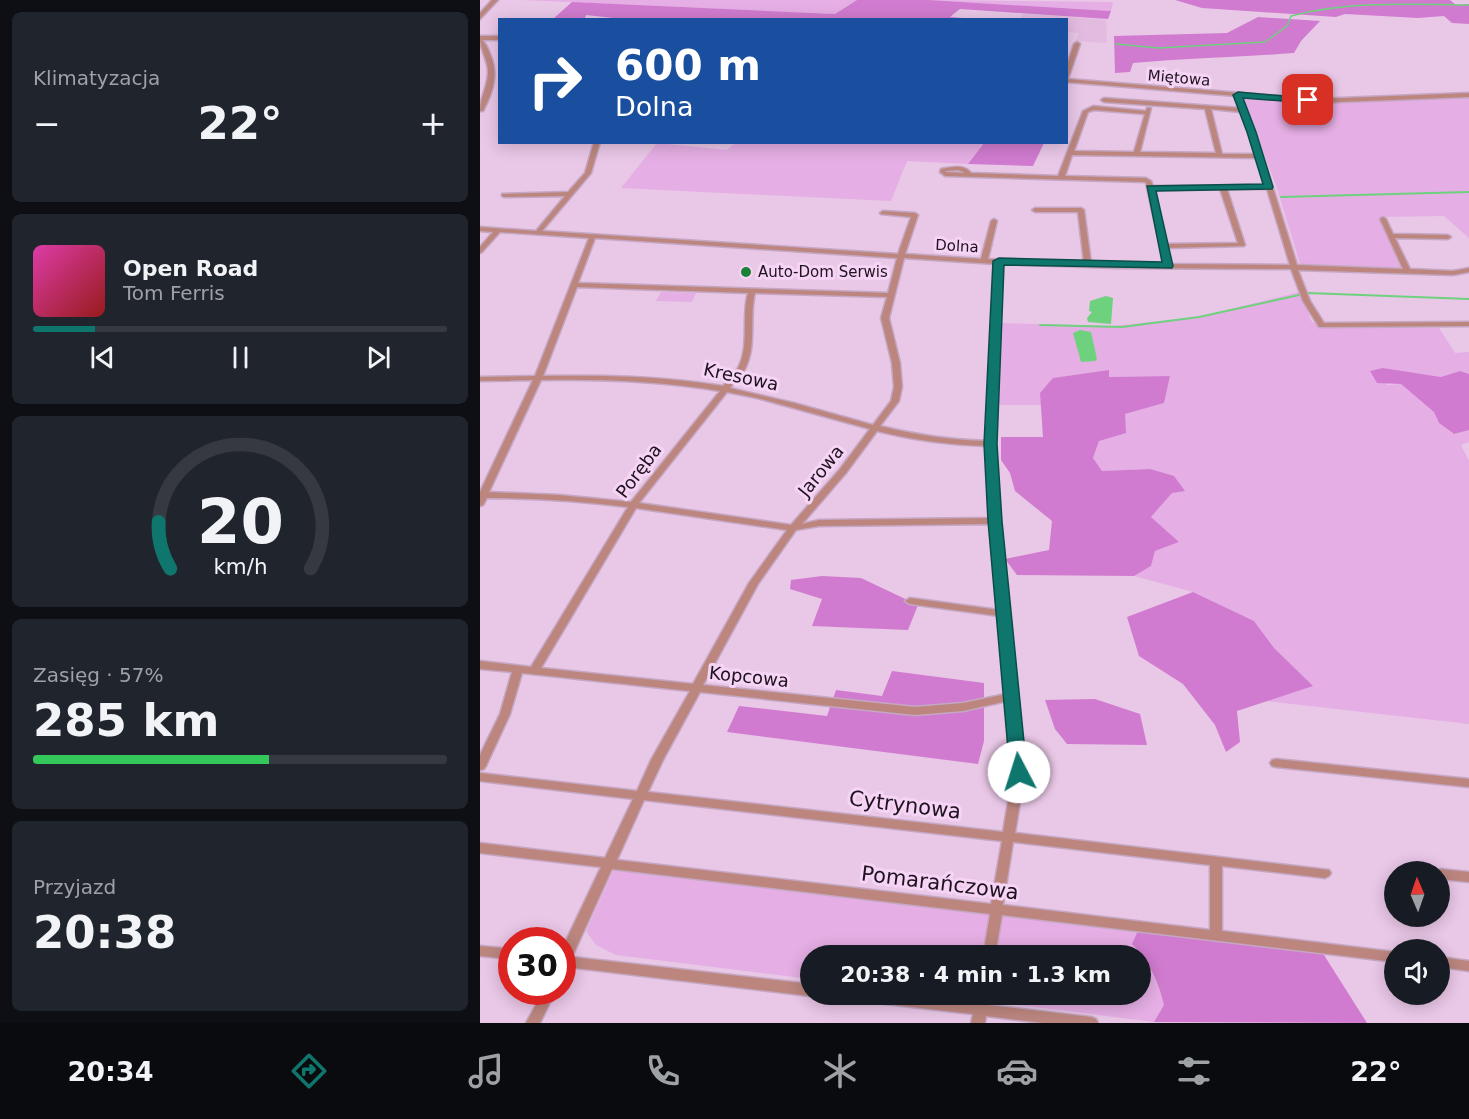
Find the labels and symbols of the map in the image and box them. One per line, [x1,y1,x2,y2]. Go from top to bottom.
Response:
street label: Miętowa [1147,66,1211,90]
pin [1282,74,1333,125]
street label: Dolna [935,236,979,256]
place label: Auto-Dom Serwis [758,263,888,281]
marker: Auto-Dom Serwis [739,265,753,279]
street label: Kresowa [702,358,780,395]
street label: Poręba [612,440,666,502]
street label: Jarowa [793,441,848,501]
street label: Kopcowa [708,662,790,691]
position arrow [987,740,1051,804]
street label: Cytrynowa [848,786,962,824]
street label: Pomarańczowa [860,861,1020,905]
north arrow [1384,861,1450,927]
speed limit sign: 30 [498,927,576,1005]

